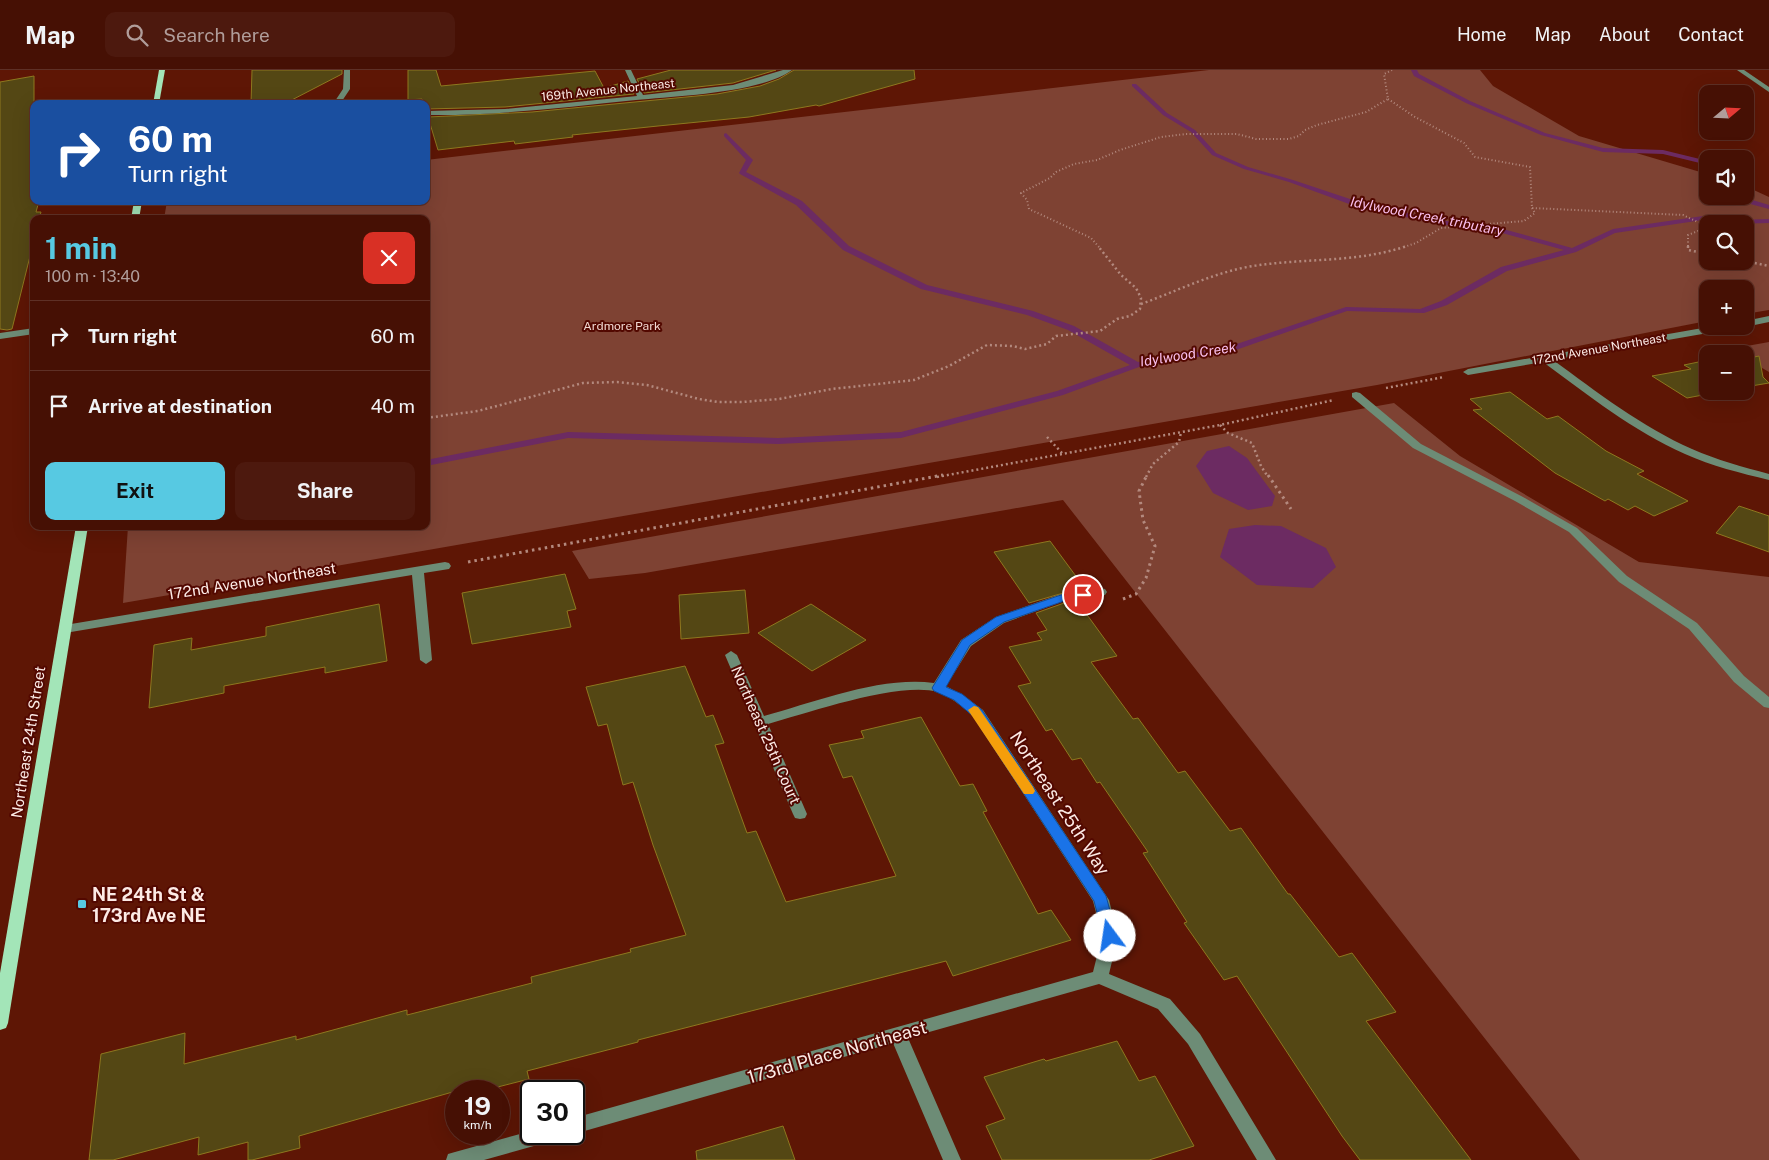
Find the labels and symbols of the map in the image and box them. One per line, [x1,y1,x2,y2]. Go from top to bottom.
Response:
street label: 169th Avenue Northeast [541,76,676,104]
north arrow [1699,85,1754,140]
water label: Idylwood Creek tributary [1349,193,1506,239]
park label: Ardmore Park [583,319,661,333]
street label: 172nd Avenue Northeast [1531,330,1668,368]
water label: Idylwood Creek [1139,338,1238,370]
street label: 172nd Avenue Northeast [167,559,338,603]
pin [1062,574,1104,616]
street label: Northeast 25th Court [728,663,804,807]
street label: Northeast 24th Street [8,665,48,819]
street label: Northeast 25th Way [1006,727,1115,879]
place label: NE 24th St & 173rd Ave NE [92,884,206,926]
marker: NE 24th St & 173rd Ave NE [76,898,88,910]
position arrow [1083,909,1135,961]
street label: 173rd Place Northeast [745,1016,929,1088]
speed limit sign: 30 [520,1080,585,1145]

